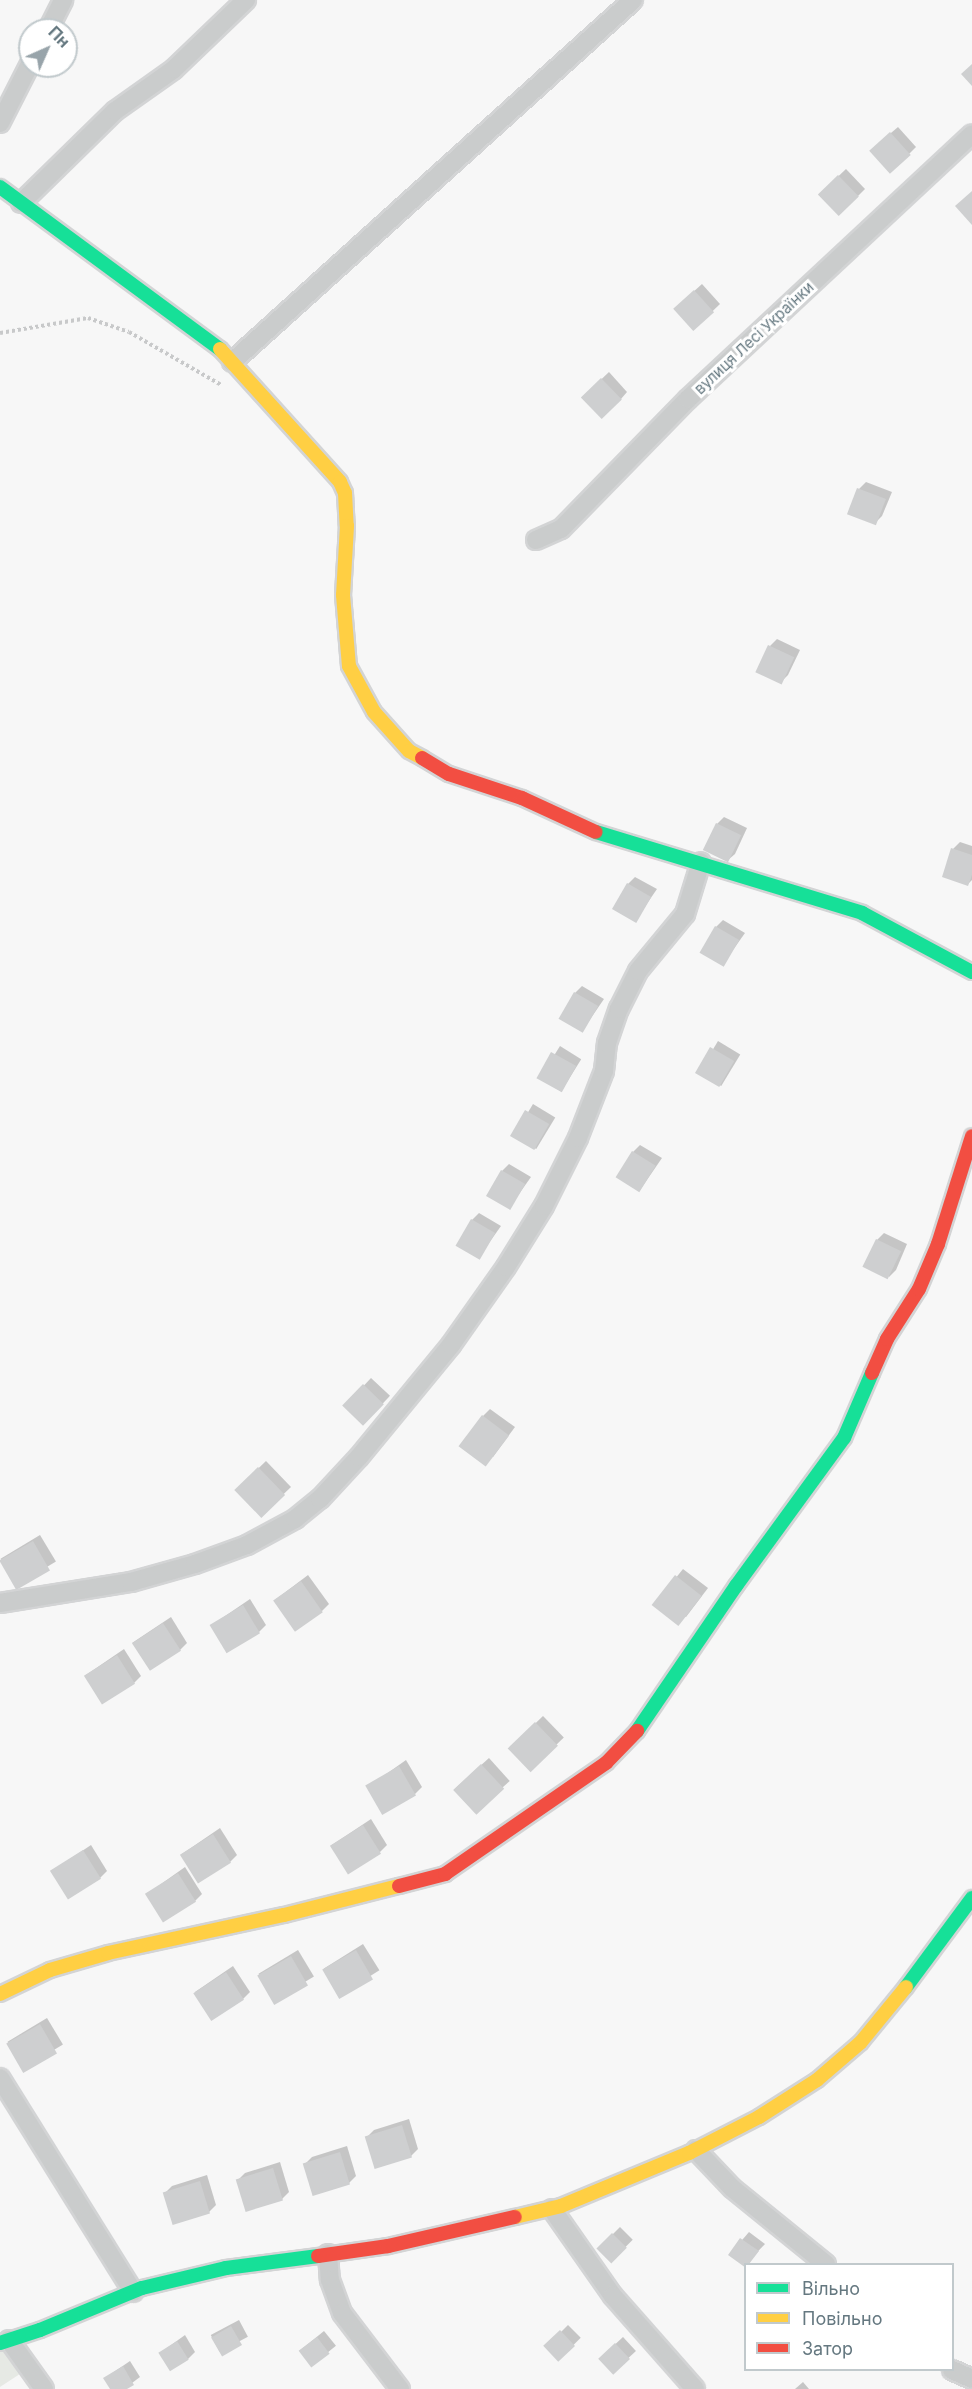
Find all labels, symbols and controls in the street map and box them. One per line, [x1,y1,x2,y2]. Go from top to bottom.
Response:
north arrow [18,18,78,78]
text: Пн [44,22,74,52]
street label: вулиця Лесі Українки [691,278,817,398]
legend [744,2263,954,2371]
text: Вільно [802,2278,860,2299]
text: Повільно [802,2308,883,2329]
text: Затор [802,2338,853,2359]

